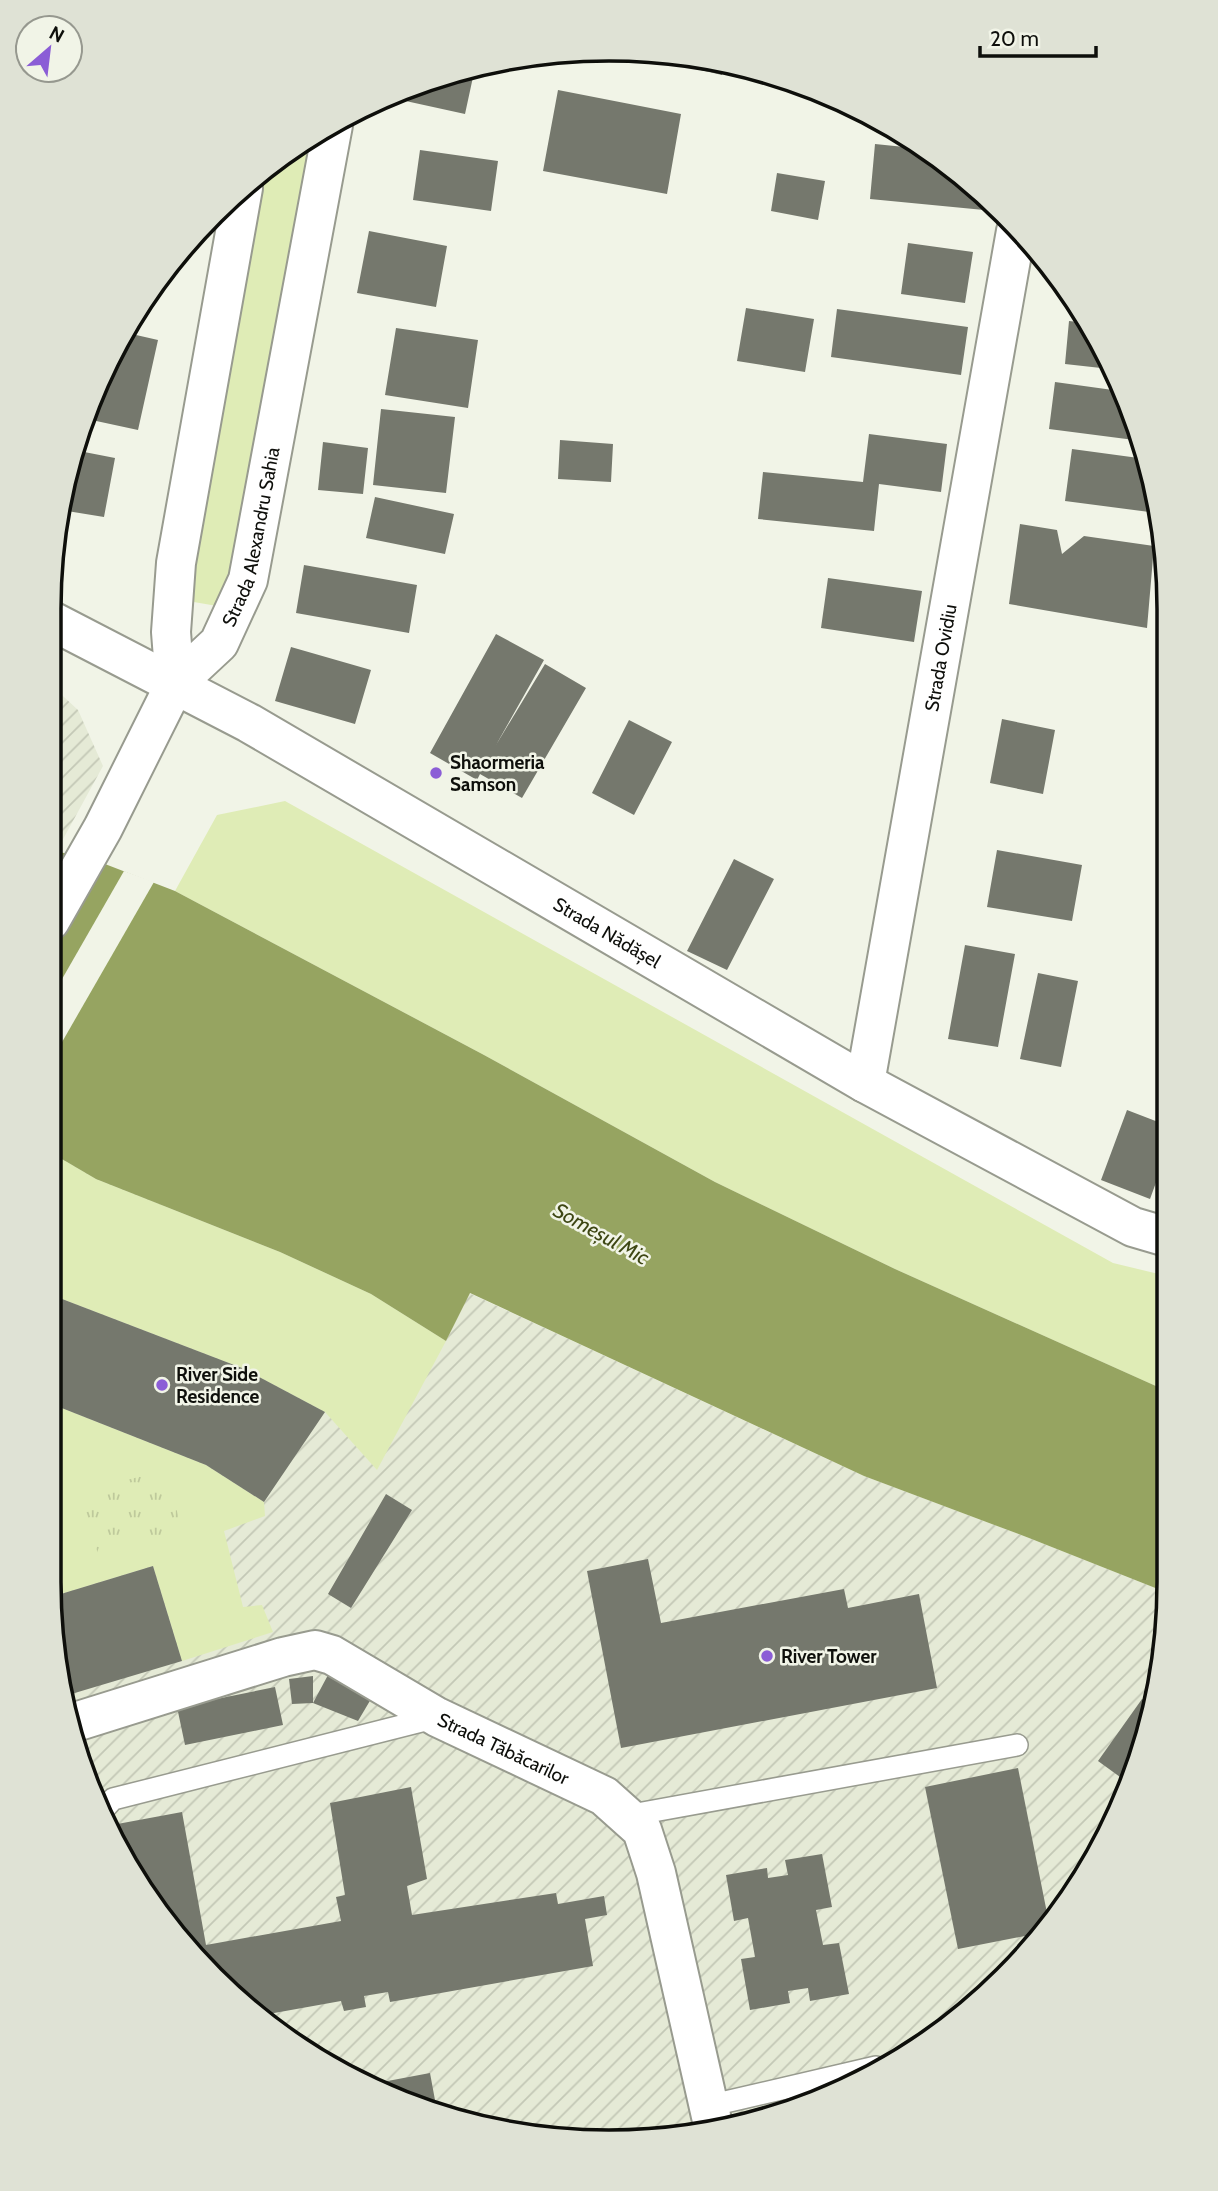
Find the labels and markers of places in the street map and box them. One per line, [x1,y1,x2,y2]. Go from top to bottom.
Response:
place label: Shaormeria Samson [450,751,545,796]
marker: Shaormeria Samson [428,765,444,781]
place label: River Side Residence [176,1363,260,1408]
marker: River Side Residence [154,1377,170,1393]
place label: River Tower [781,1645,877,1668]
marker: River Tower [759,1648,775,1664]

